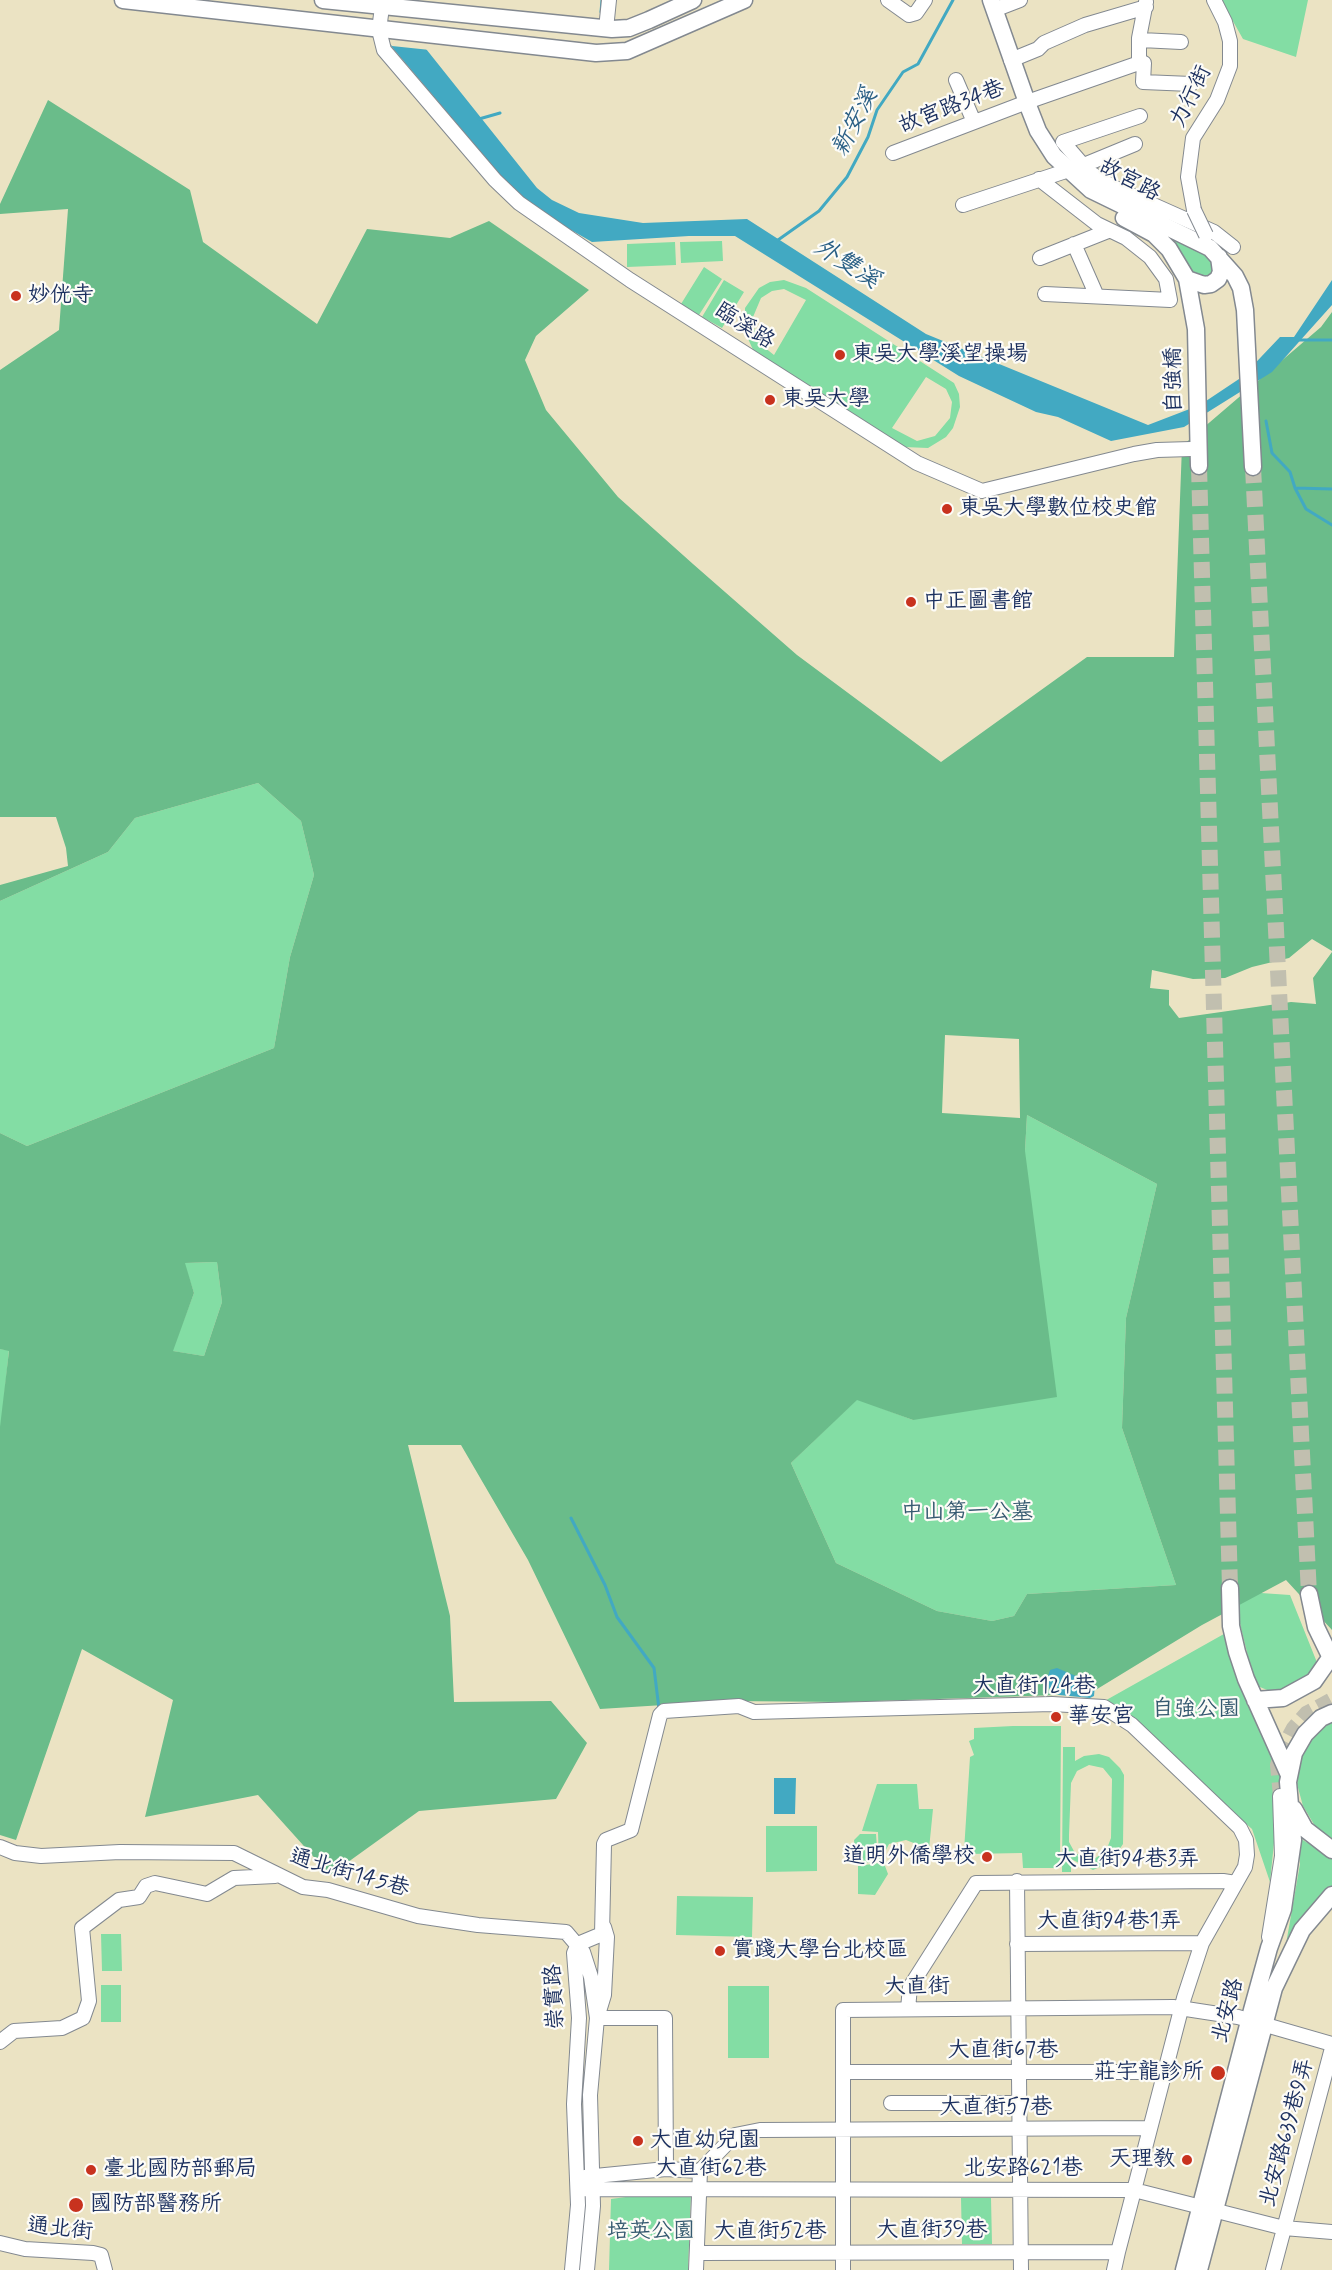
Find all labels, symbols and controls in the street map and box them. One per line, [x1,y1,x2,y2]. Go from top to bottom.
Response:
street label: 力行街 [1166,62,1218,132]
street label: 故宮路34巷 [895,76,1009,140]
water label: 新安溪 [827,84,885,162]
street label: 故宮路 [1094,154,1164,208]
water label: 外雙溪 [808,234,884,296]
place label: 妙侊寺 [28,283,94,309]
marker: 妙侊寺 [9,289,23,303]
street label: 臨溪路 [709,298,779,356]
place label: 東吳大學溪望操場 [852,342,1028,368]
street label: 自強橋 [1161,347,1189,413]
marker: 東吳大學溪望操場 [833,348,847,362]
place label: 東吳大學 [782,387,870,413]
marker: 東吳大學 [763,393,777,407]
place label: 東吳大學數位校史館 [959,496,1157,522]
marker: 東吳大學數位校史館 [940,502,954,516]
place label: 中正圖書館 [923,589,1033,615]
marker: 中正圖書館 [904,595,918,609]
park label: 中山第一公墓 [901,1500,1033,1526]
street label: 大直街124巷 [973,1674,1095,1700]
park label: 自強公園 [1152,1697,1240,1723]
place label: 華安宮 [1068,1704,1134,1730]
marker: 華安宮 [1049,1710,1063,1724]
street label: 通北街145巷 [286,1844,412,1904]
place label: 道明外僑學校 [843,1844,975,1870]
street label: 大直街94巷3弄 [1055,1847,1199,1873]
marker: 道明外僑學校 [980,1850,994,1864]
street label: 大直街94巷1弄 [1037,1909,1181,1935]
place label: 實踐大學台北校區 [732,1938,908,1964]
marker: 實踐大學台北校區 [713,1944,727,1958]
street label: 崇實路 [541,1963,571,2031]
street label: 大直街 [884,1974,950,2002]
street label: 北安路 [1208,1976,1250,2046]
street label: 大直街67巷 [948,2038,1058,2064]
street label: 北安路639巷9弄 [1255,2056,1321,2210]
place label: 莊宇龍診所 [1094,2060,1204,2086]
marker: 莊宇龍診所 [1209,2064,1227,2082]
street label: 大直街57巷 [940,2095,1052,2121]
place label: 大直幼兒園 [650,2128,760,2154]
marker: 大直幼兒園 [631,2134,645,2148]
place label: 天理教 [1109,2147,1175,2173]
marker: 天理教 [1180,2153,1194,2167]
street label: 大直街62巷 [656,2156,766,2182]
street label: 北安路621巷 [963,2156,1083,2182]
place label: 臺北國防部郵局 [103,2157,257,2183]
marker: 臺北國防部郵局 [84,2163,98,2177]
place label: 國防部醫務所 [90,2192,222,2218]
marker: 國防部醫務所 [67,2196,85,2214]
street label: 通北街 [26,2213,94,2247]
street label: 大直街39巷 [876,2218,988,2244]
park label: 培英公園 [607,2219,695,2245]
street label: 大直街52巷 [714,2219,826,2245]

